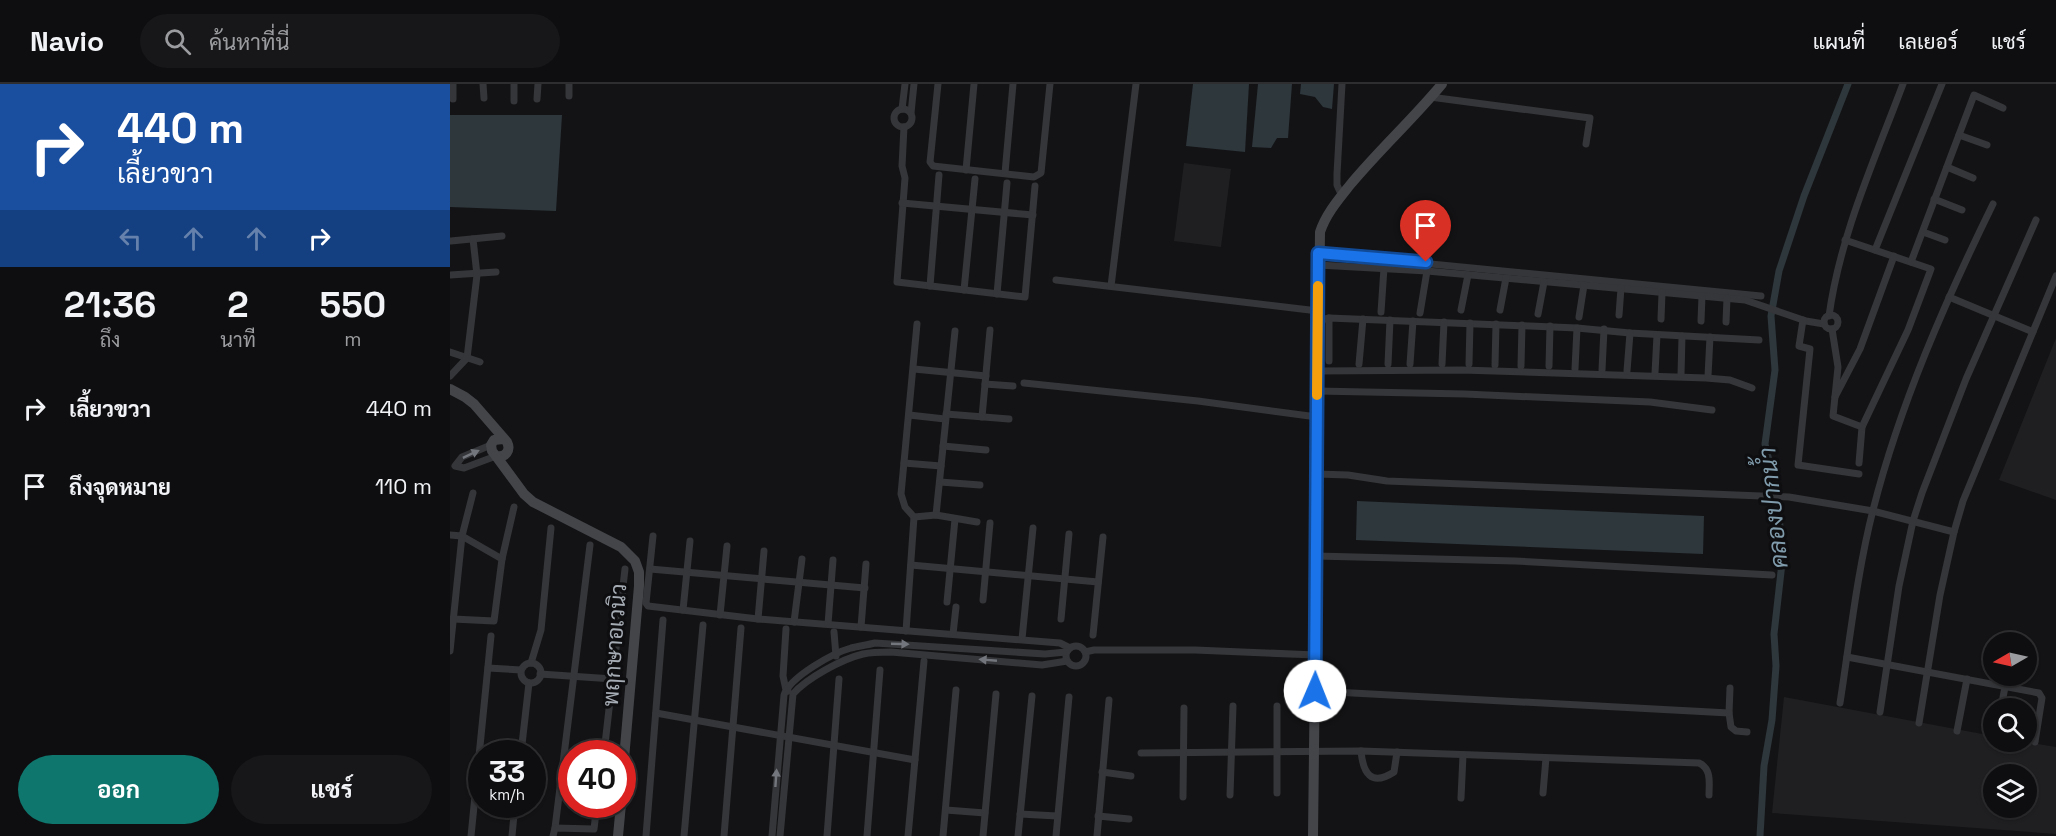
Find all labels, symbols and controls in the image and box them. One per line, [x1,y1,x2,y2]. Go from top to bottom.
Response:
search box [140,14,560,68]
text: Navio [30,23,104,59]
icon: search [161,25,194,58]
text: ค้นหาที่นี่ [209,28,290,56]
text: แผนที่ [1813,28,1865,55]
text: เลเยอร์ [1898,28,1958,55]
text: แชร์ [1991,28,2026,55]
text: 440 m [117,102,244,155]
icon: right [18,108,96,186]
text: เลี้ยวขวา [117,156,213,191]
pin [1400,200,1451,262]
icon: arrive [1409,209,1442,242]
icon: left [114,222,147,255]
icon: ahead [177,222,210,255]
icon: ahead [240,222,273,255]
icon: right [303,222,336,255]
text: 21:36 [64,282,156,328]
text: 2 [227,282,249,328]
text: 550 [320,282,386,328]
text: m [344,326,361,352]
text: ถึง [100,327,120,353]
text: นาที [220,327,256,353]
icon: right [18,392,51,425]
text: 440 m [366,394,432,422]
text: เลี้ยวขวา [69,395,151,423]
water label: คลองปากน้ำ [1747,446,1795,570]
one-way arrow [462,449,480,459]
icon: arrive [18,470,51,503]
text: 110 m [375,472,432,500]
text: ถึงจุดหมาย [69,473,171,501]
street label: พฤกษาอเวนิว [596,583,632,707]
north arrow [1983,632,2037,686]
map controls [1983,632,2037,818]
one-way arrow [891,640,910,649]
one-way arrow [978,655,997,665]
position arrow [1283,659,1347,723]
button: search [1983,698,2037,752]
speed limit sign: 40 [558,740,636,818]
text: 33 [489,752,525,791]
button: ออก [18,755,219,824]
button: แชร์ [231,755,432,824]
button: layers [1983,764,2037,818]
one-way arrow [772,768,781,787]
text: km/h [489,785,525,804]

